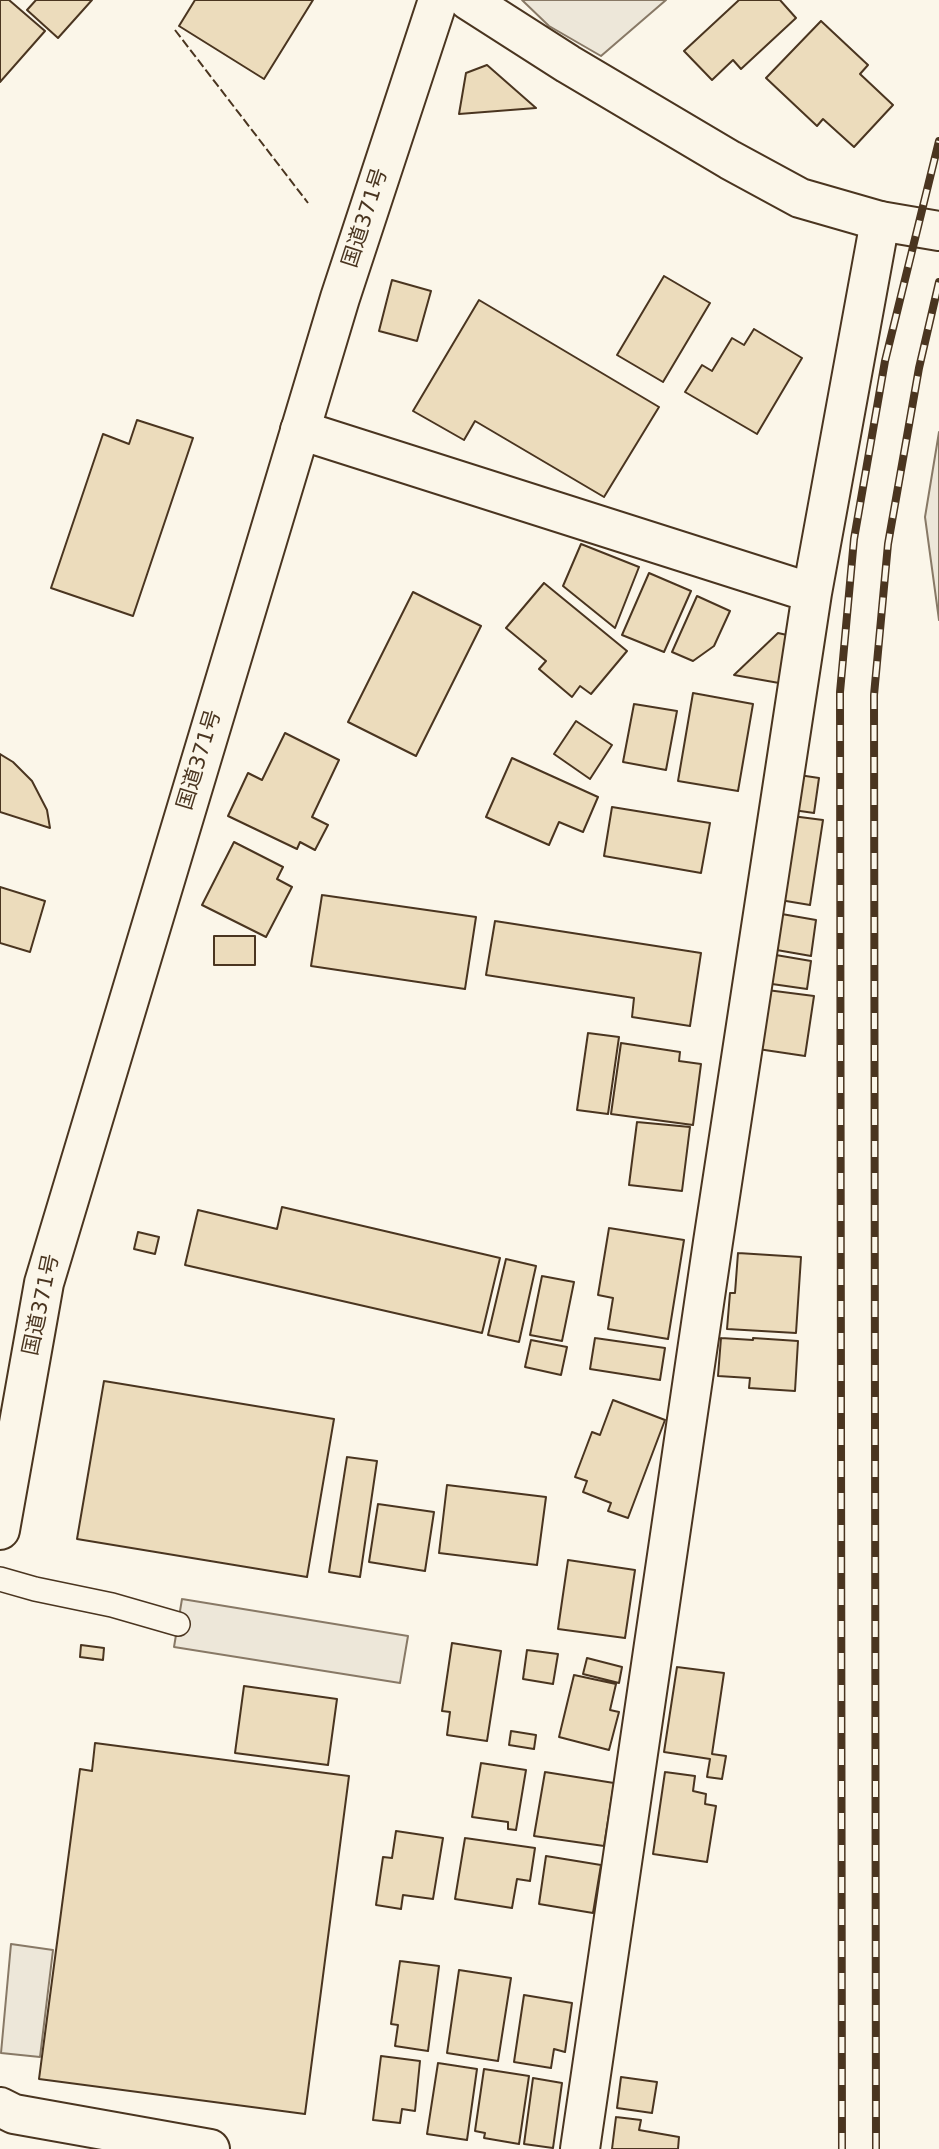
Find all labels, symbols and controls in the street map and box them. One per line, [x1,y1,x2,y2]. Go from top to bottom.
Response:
street label: 国道371号 [338,165,394,271]
street label: 国道371号 [173,707,227,813]
street label: 国道371号 [19,1252,65,1358]

